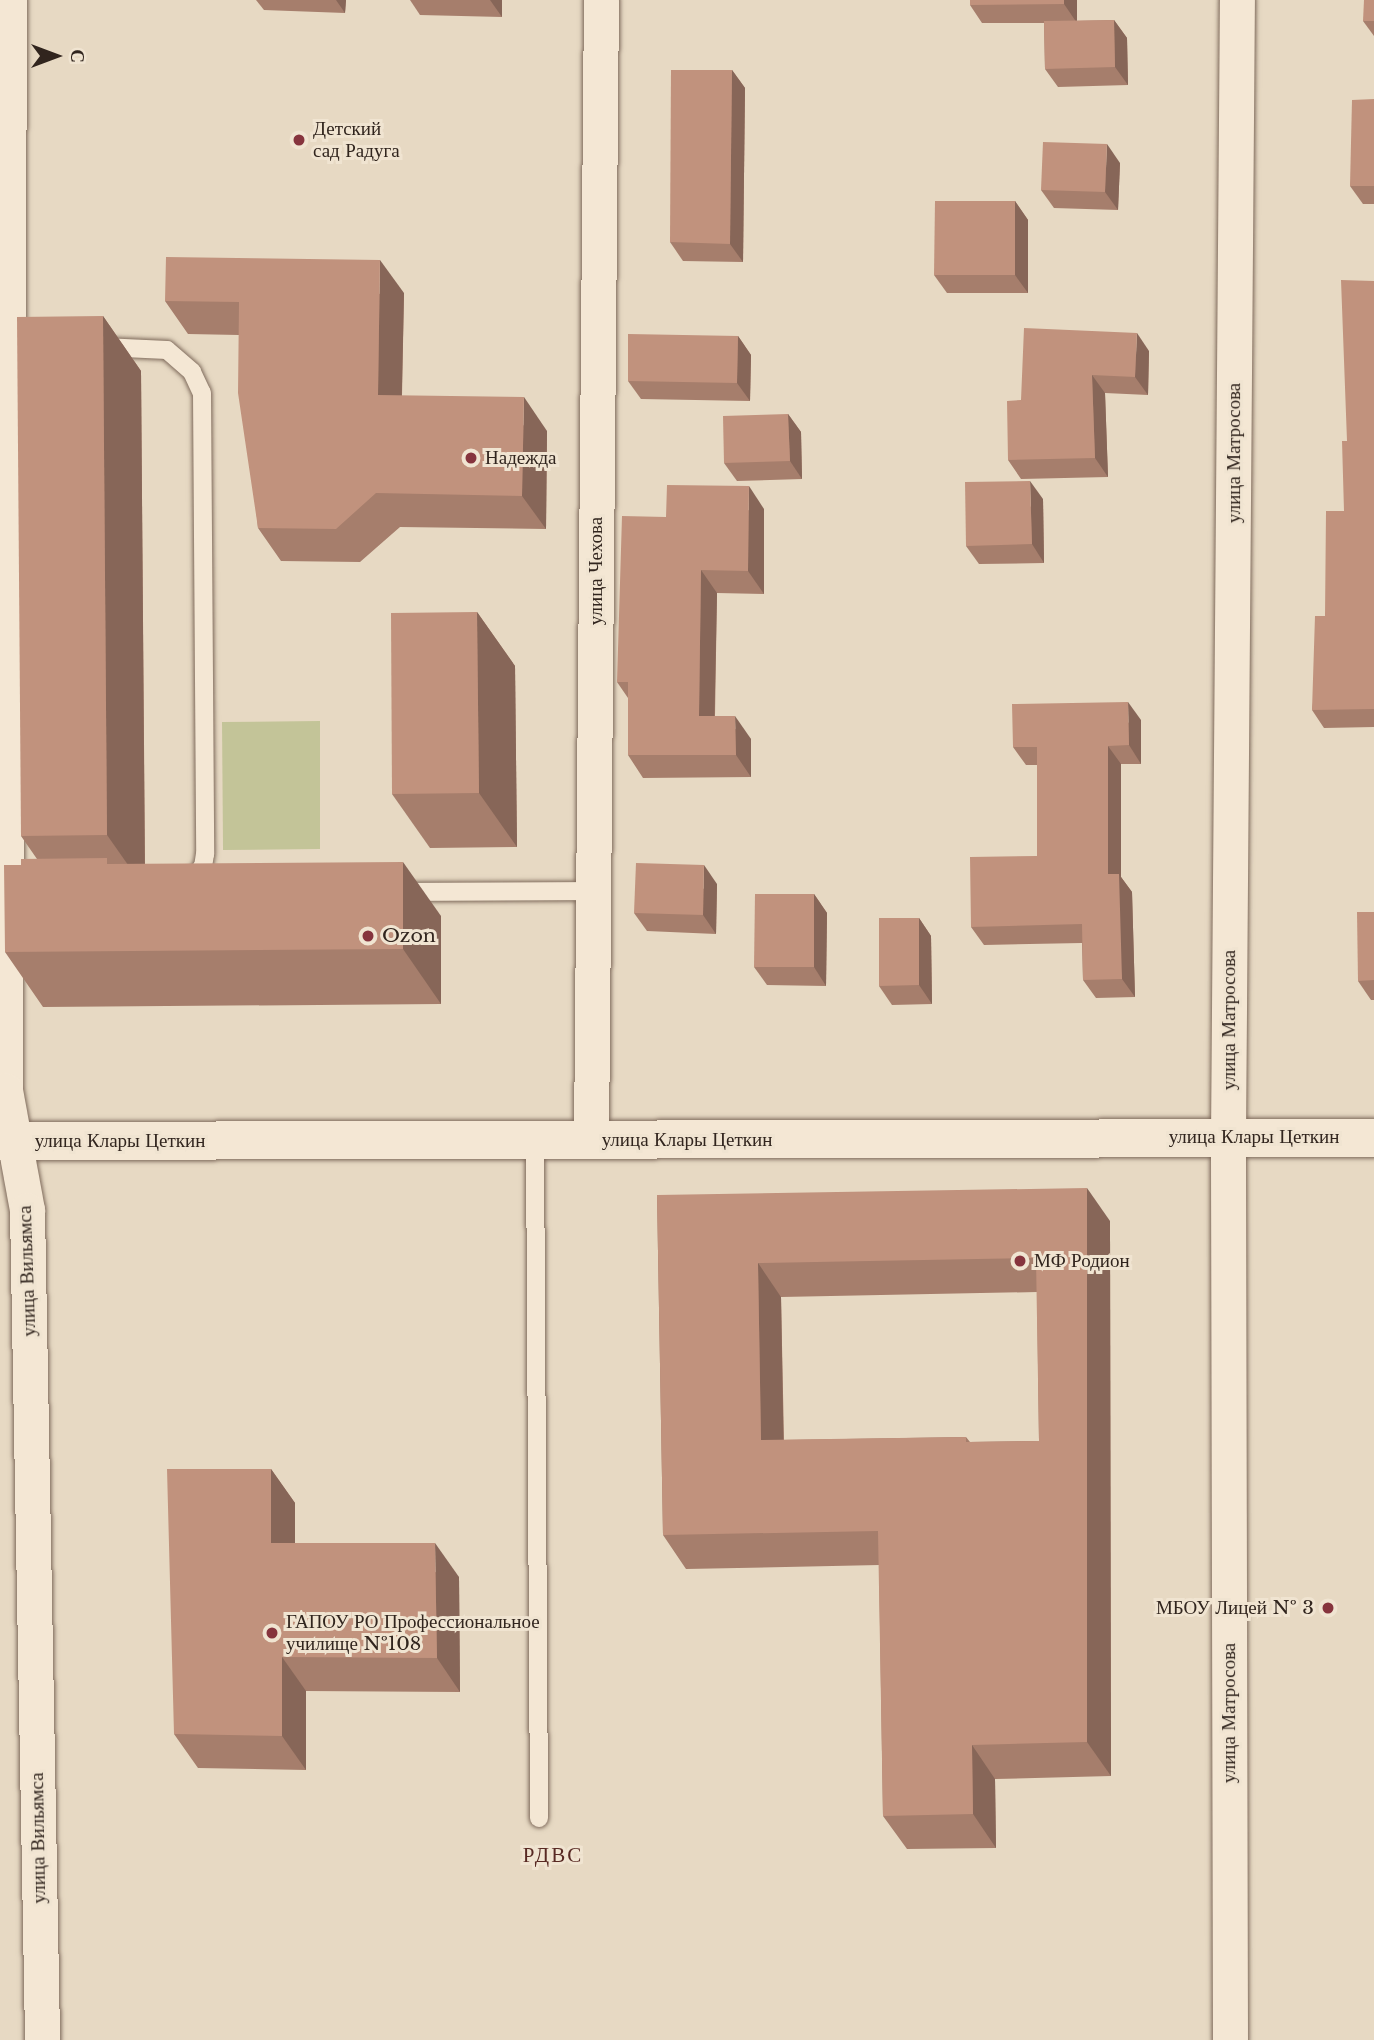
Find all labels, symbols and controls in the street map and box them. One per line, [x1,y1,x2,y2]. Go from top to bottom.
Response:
north arrow [21,21,91,91]
text: С [66,49,89,63]
place label: Детский сад Радуга [313,118,400,162]
marker: Детский сад Радуга [291,132,307,148]
street label: улица Матросова [1223,383,1245,523]
place label: Надежда [485,447,556,469]
marker: Надежда [463,450,479,466]
street label: улица Чехова [585,517,607,625]
place label: Ozon [382,925,436,947]
marker: Ozon [360,928,376,944]
street label: улица Матросова [1218,950,1240,1090]
street label: улица Клары Цеткин [1169,1126,1339,1148]
street label: улица Клары Цеткин [602,1129,772,1151]
street label: улица Клары Цеткин [35,1130,205,1152]
street label: улица Вильямса [13,1205,41,1337]
place label: МФ Родион [1034,1250,1130,1272]
marker: МФ Родион [1012,1253,1028,1269]
place label: МБОУ Лицей № 3 [1156,1597,1314,1619]
marker: МБОУ Лицей № 3 [1320,1600,1336,1616]
place label: ГАПОУ РО Профессиональное училище №108 [286,1611,540,1655]
marker: ГАПОУ РО Профессиональное училище №108 [264,1625,280,1641]
street label: улица Матросова [1218,1643,1240,1783]
street label: улица Вильямса [25,1772,51,1904]
district label: РДВС [523,1842,583,1868]

